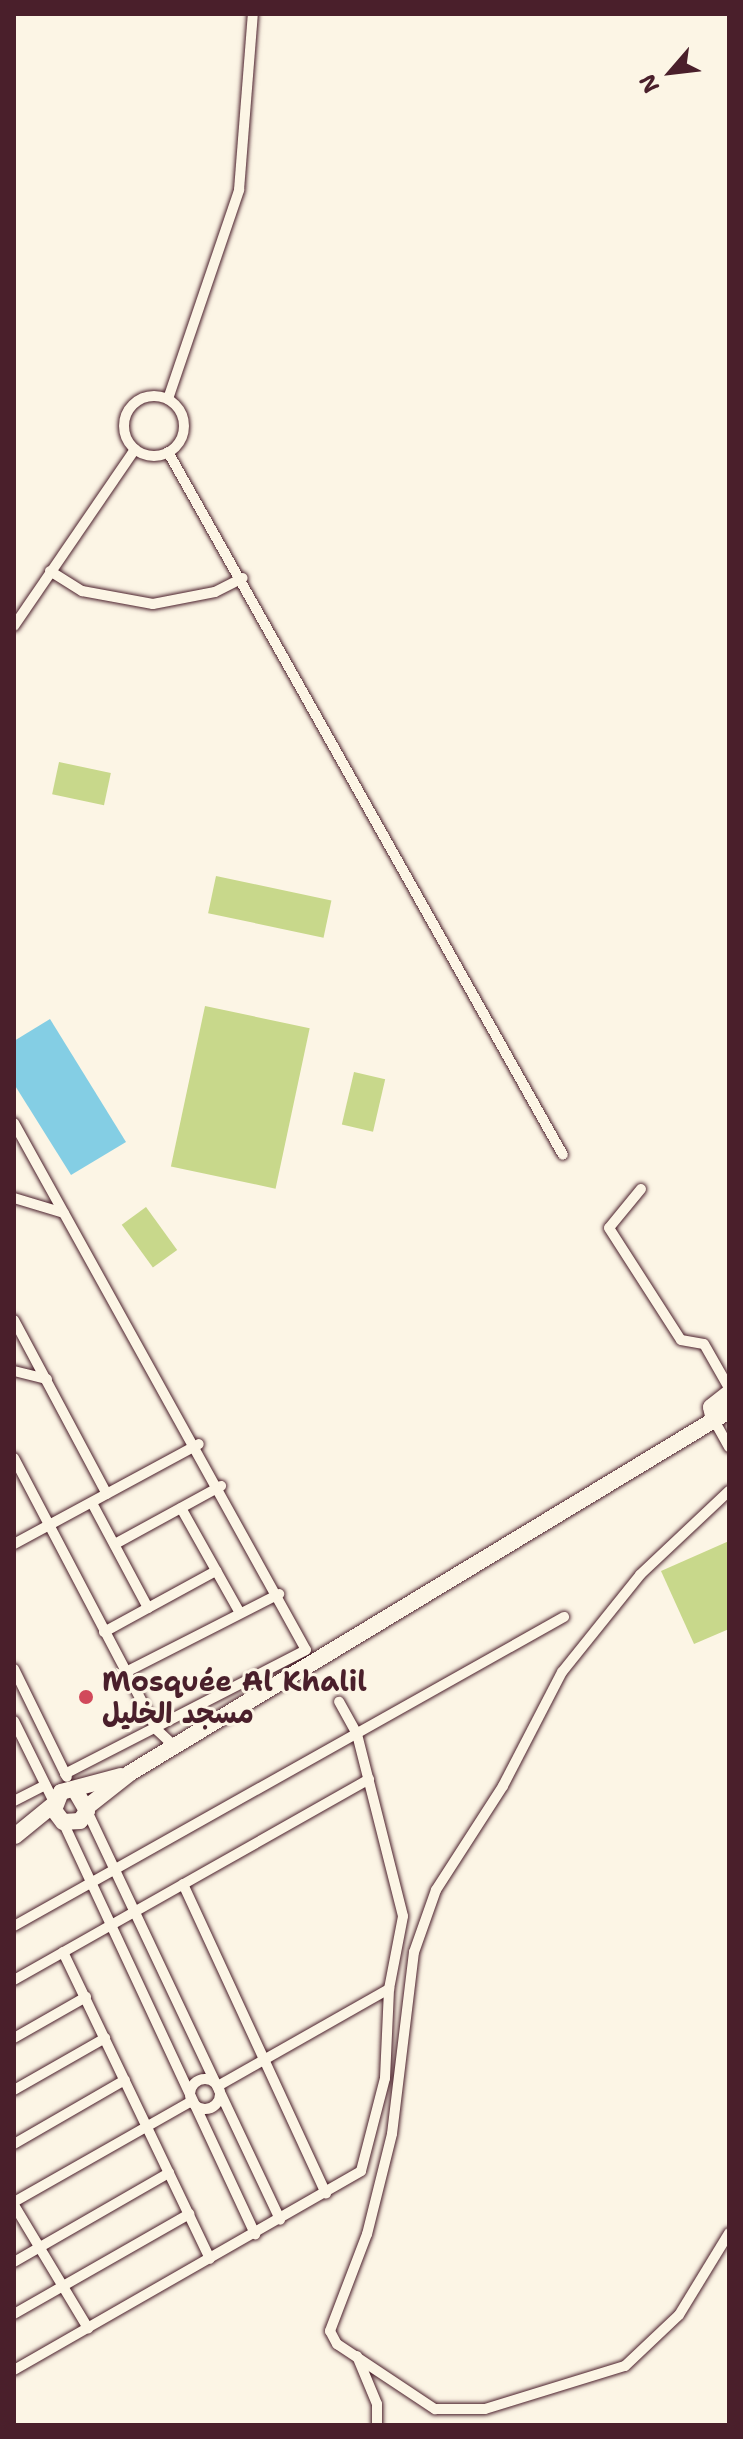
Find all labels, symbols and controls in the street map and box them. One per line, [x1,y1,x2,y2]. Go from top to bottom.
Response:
north arrow [631,32,711,112]
text: N [632,69,666,98]
place label: Mosquée Al Khalil مسجد الخليل [102,1664,367,1730]
marker: Mosquée Al Khalil مسجد الخليل [77,1688,95,1706]

